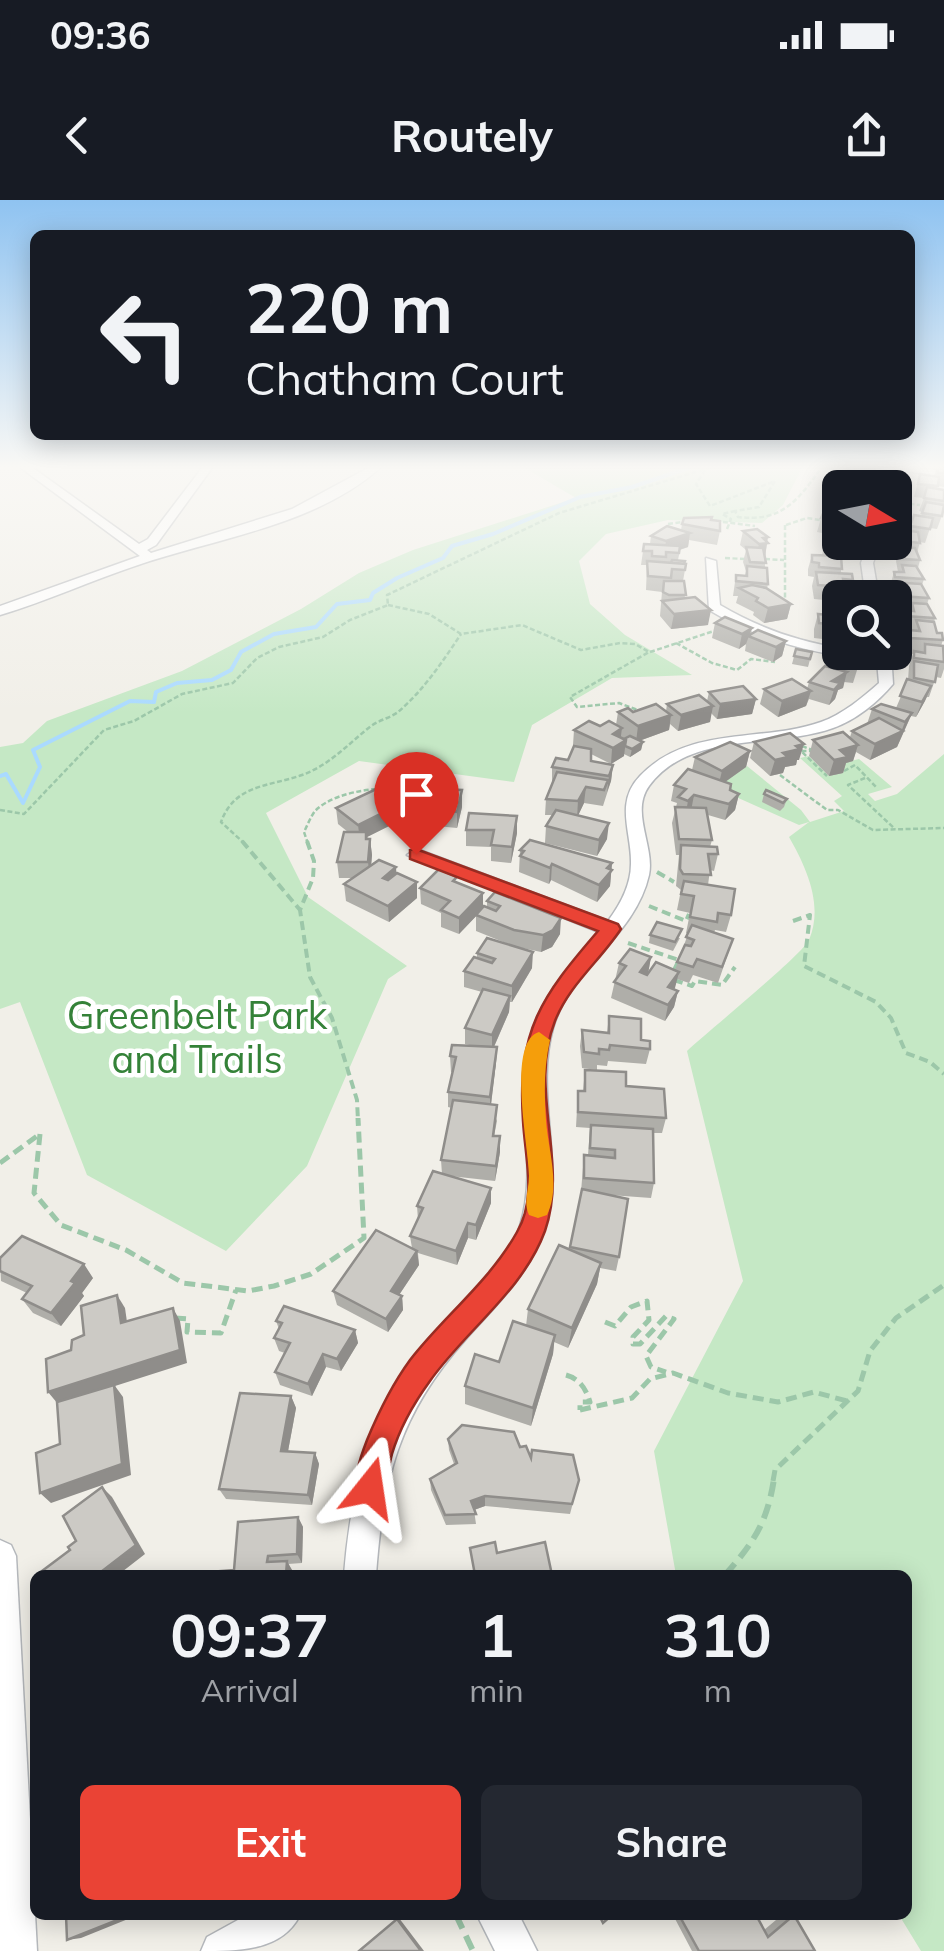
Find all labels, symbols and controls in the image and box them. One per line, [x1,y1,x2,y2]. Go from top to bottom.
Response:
text: 09:36 [50,11,151,59]
text: Routely [391,107,553,163]
icon: back [50,108,105,163]
icon: share [839,108,894,163]
text: 220 m [245,263,453,351]
icon: left [80,270,210,400]
text: Chatham Court [245,350,564,406]
north arrow [822,470,912,560]
map controls [822,470,912,670]
button: search [822,580,912,670]
pin [374,752,459,855]
icon: arrive [389,767,444,822]
park label: Greenbelt Park and Trails [67,991,328,1083]
position arrow [318,1436,422,1540]
text: 09:37 [170,1597,329,1672]
text: 1 [478,1597,514,1672]
text: 310 [664,1597,772,1672]
text: Arrival [201,1670,299,1710]
text: min [469,1670,524,1710]
text: m [704,1670,732,1710]
button: Exit [80,1785,461,1900]
button: Share [481,1785,862,1900]

